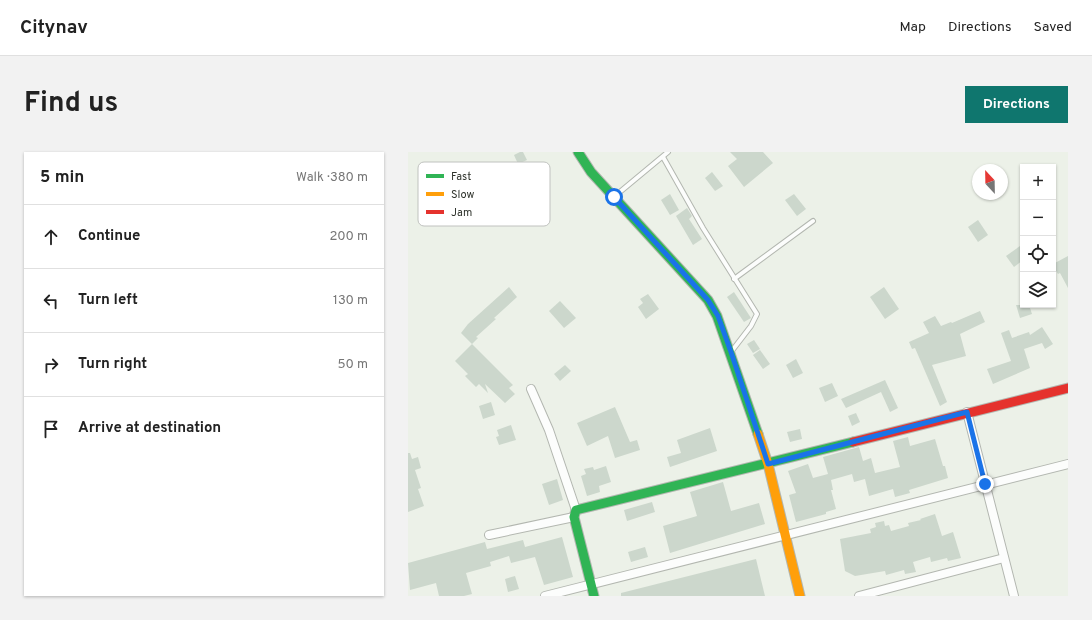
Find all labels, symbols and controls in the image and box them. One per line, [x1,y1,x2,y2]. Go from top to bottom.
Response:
text: Citynav [20,16,88,40]
text: Map [900,19,926,36]
text: Directions [948,19,1012,36]
text: Saved [1034,19,1072,36]
text: Find us [24,86,118,122]
button: Directions [965,86,1068,123]
legend [418,162,550,226]
north arrow [972,164,1008,200]
map controls [1020,164,1056,308]
button: + [1020,164,1056,200]
text: 5 min [40,167,84,189]
text: Walk · 380 m [296,170,368,186]
text: Fast [451,170,471,184]
text: Slow [451,188,474,202]
route start [605,188,623,206]
button: − [1020,200,1056,236]
text: Jam [451,206,472,220]
icon: ahead [40,226,62,248]
text: Continue [78,227,140,246]
text: 200 m [329,229,368,245]
button: locate [1020,236,1056,272]
button: layers [1020,272,1056,308]
icon: left [40,290,62,312]
text: Turn left [78,291,138,310]
text: 130 m [333,293,368,309]
icon: right [40,354,62,376]
text: Turn right [78,355,147,374]
text: 50 m [338,357,368,373]
icon: arrive [40,418,62,440]
text: Arrive at destination [78,419,221,438]
route end [976,475,994,493]

